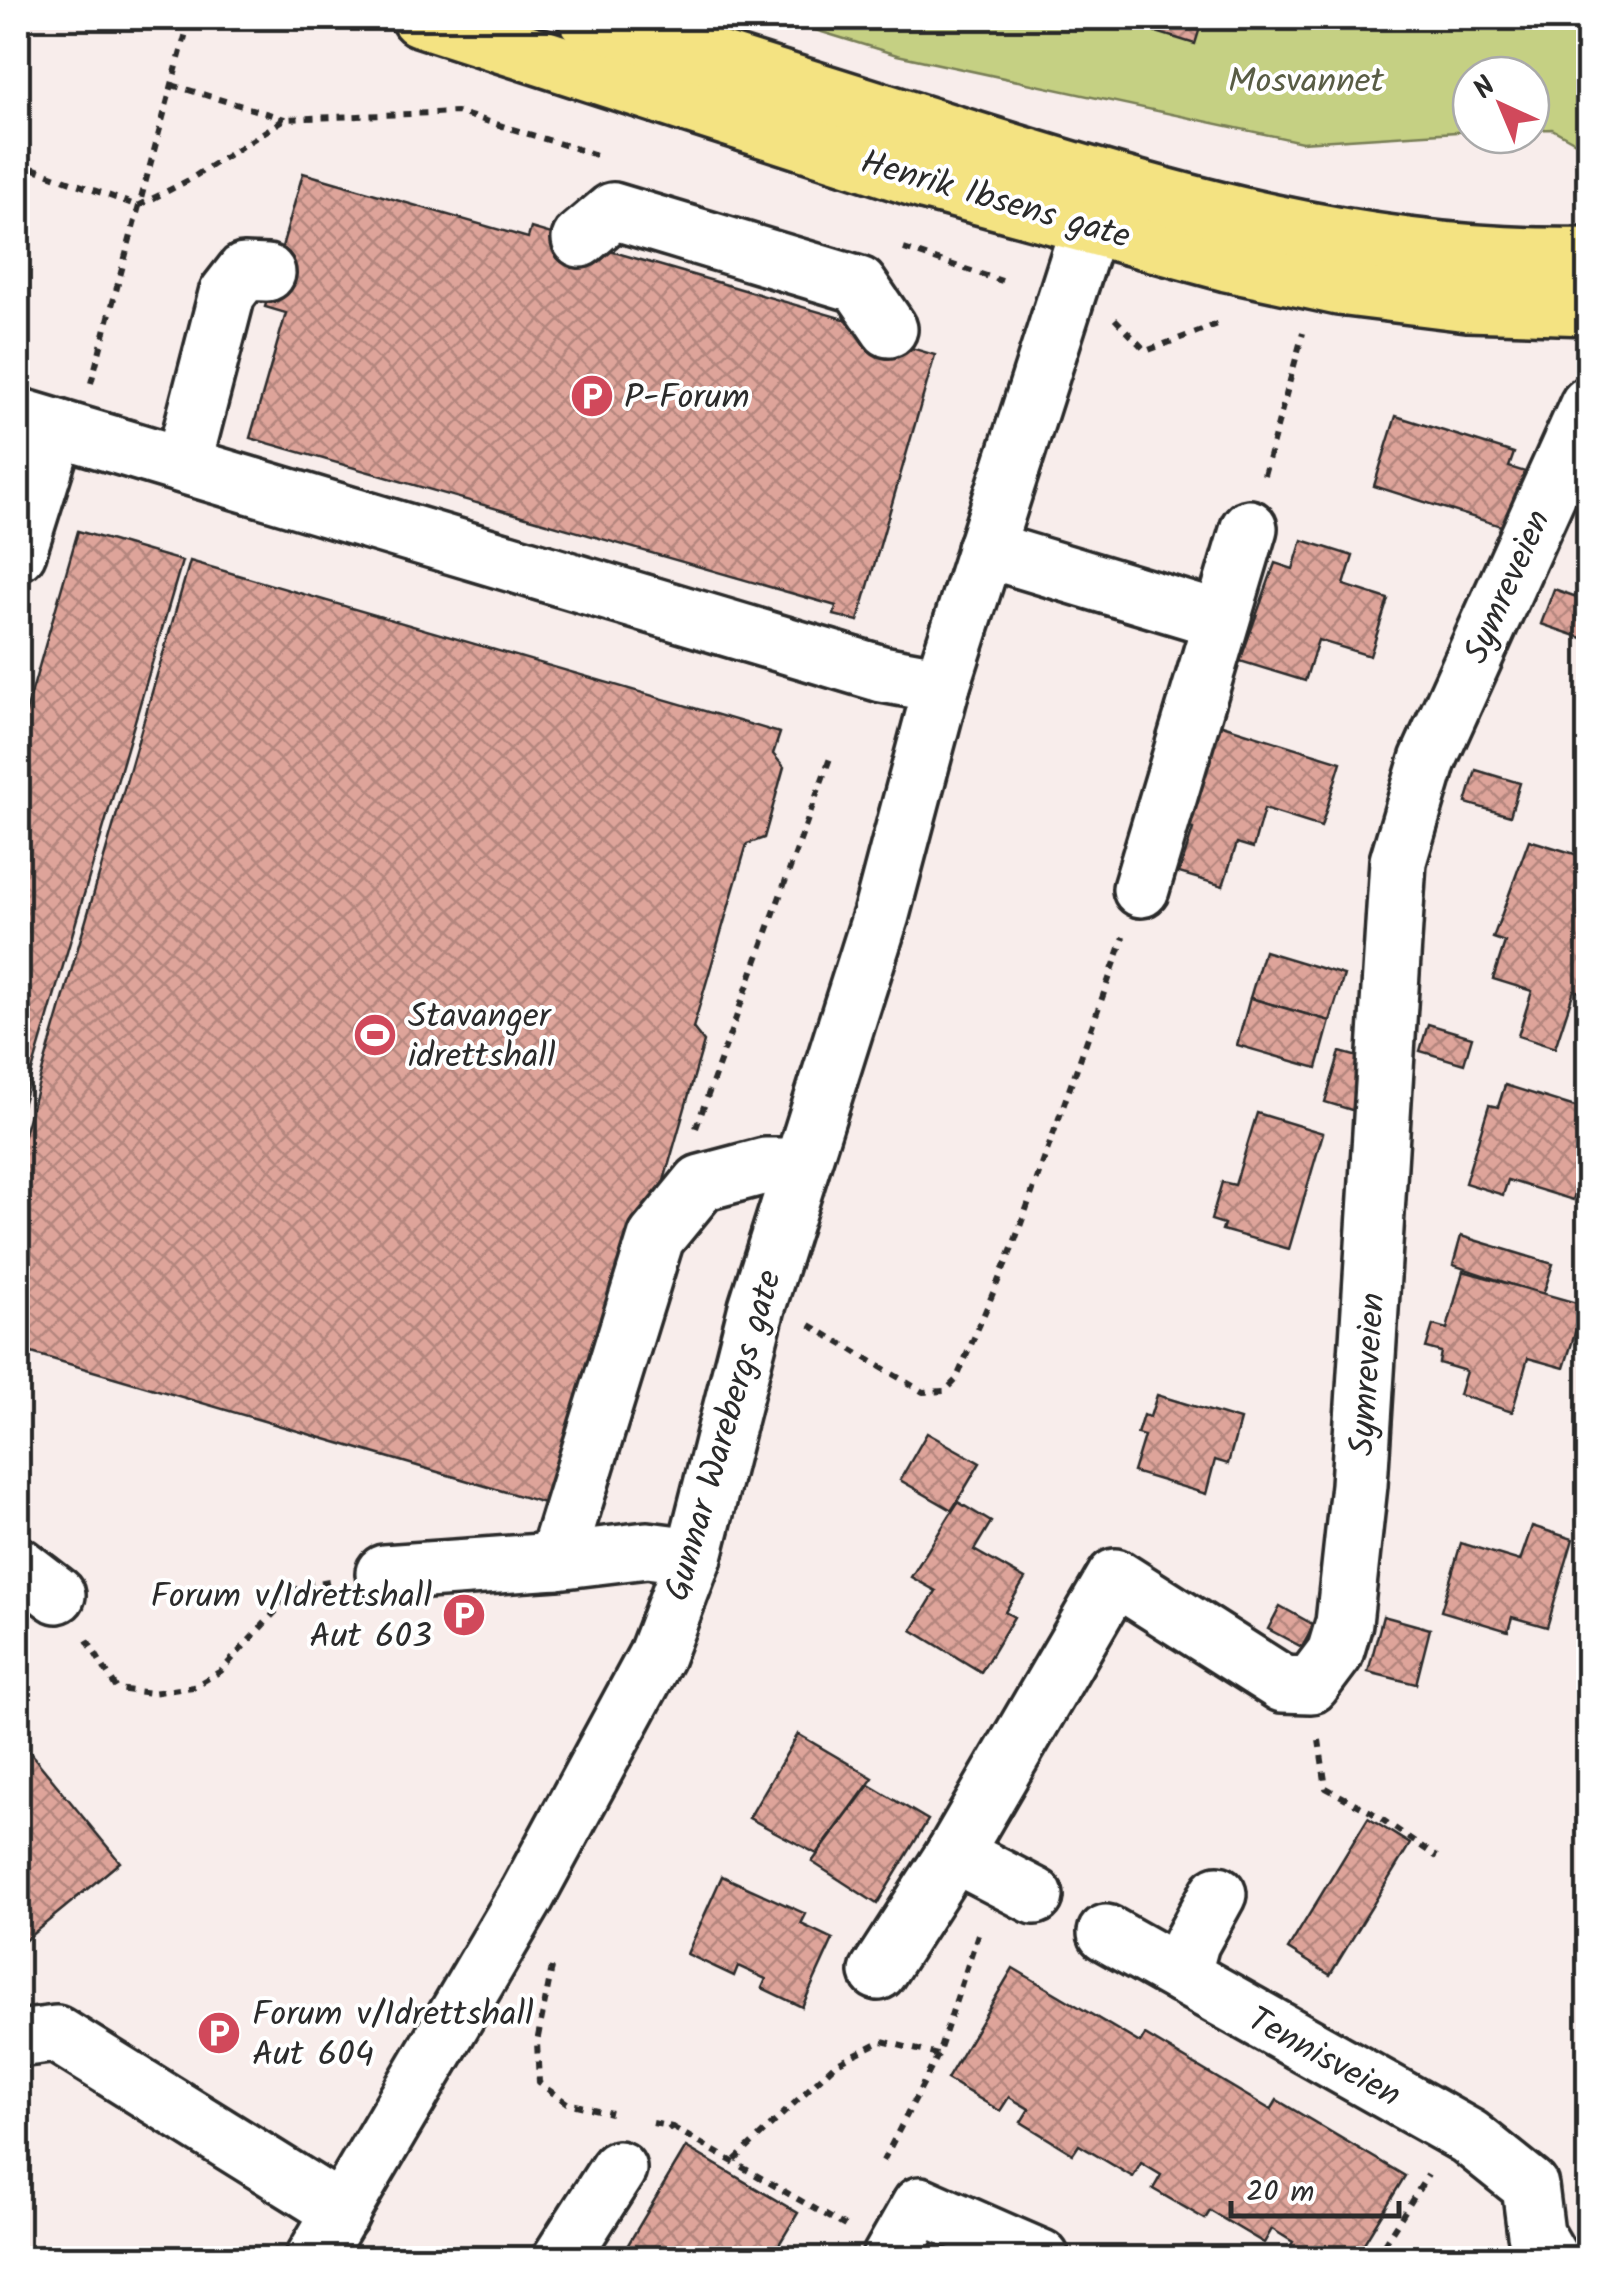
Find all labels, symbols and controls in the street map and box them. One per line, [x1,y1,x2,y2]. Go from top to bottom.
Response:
park label: Mosvannet [1228,55,1385,111]
north arrow [1451,55,1551,155]
text: N [1463,66,1508,111]
street label: Henrik Ibsens gate [854,136,1137,266]
place label: P-Forum [624,371,750,427]
parking icon: P-Forum [569,373,615,419]
street label: Symreveien [1450,501,1568,673]
place label: Stavanger idrettshall [408,990,555,1086]
sports icon: Stavanger idrettshall [352,1012,398,1058]
street label: Gunnar Warebergs gate [651,1263,799,1608]
street label: Symreveien [1335,1291,1403,1458]
place label: Forum v/Idrettshall Aut 603 [150,1570,432,1666]
parking icon: Forum v/Idrettshall Aut 603 [441,1592,487,1638]
place label: Forum v/Idrettshall Aut 604 [252,1988,534,2084]
street label: Tennisveien [1236,1993,1411,2124]
parking icon: Forum v/Idrettshall Aut 604 [196,2010,242,2056]
scale bar [1231,2156,1398,2218]
text: 20 m [1246,2169,1314,2217]

